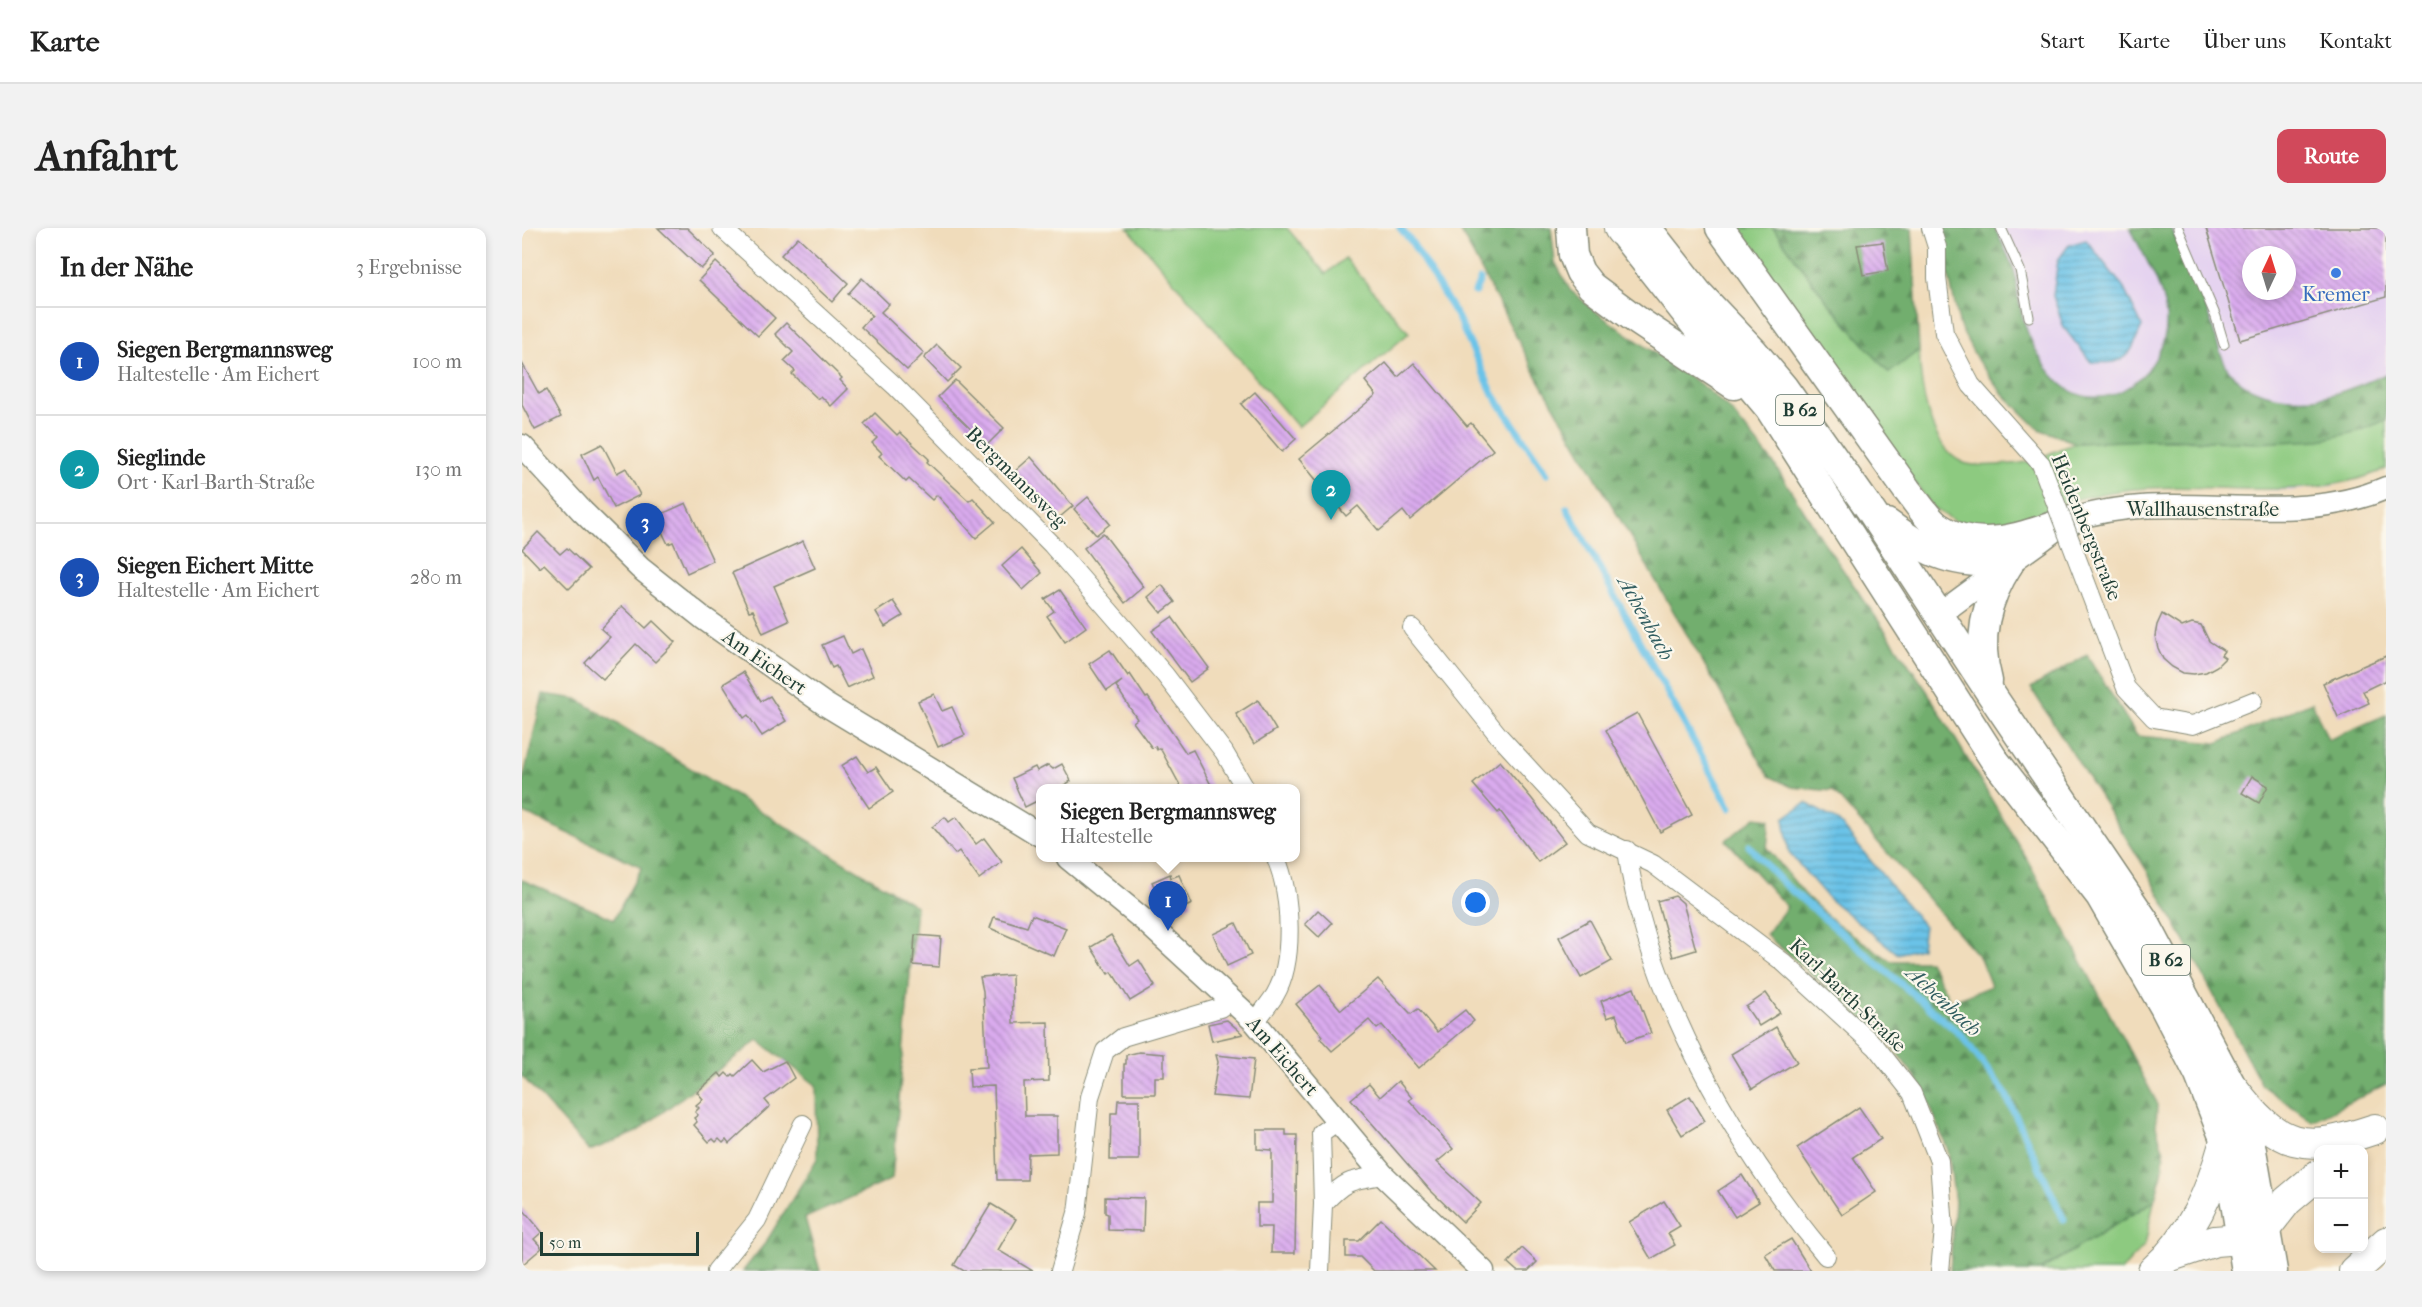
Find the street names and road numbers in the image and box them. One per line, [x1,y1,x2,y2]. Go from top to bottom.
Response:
road number: B 62 [1776,395,1824,425]
street label: Bergmannsweg [961,422,1072,533]
street label: Heidenbergstraße [2047,450,2126,604]
street label: Wallhausenstraße [2126,498,2279,521]
street label: Am Eichert [717,624,811,700]
street label: Karl-Barth-Straße [1784,934,1911,1057]
road number: B 62 [2142,945,2190,975]
street label: Am Eichert [1241,1011,1323,1101]

